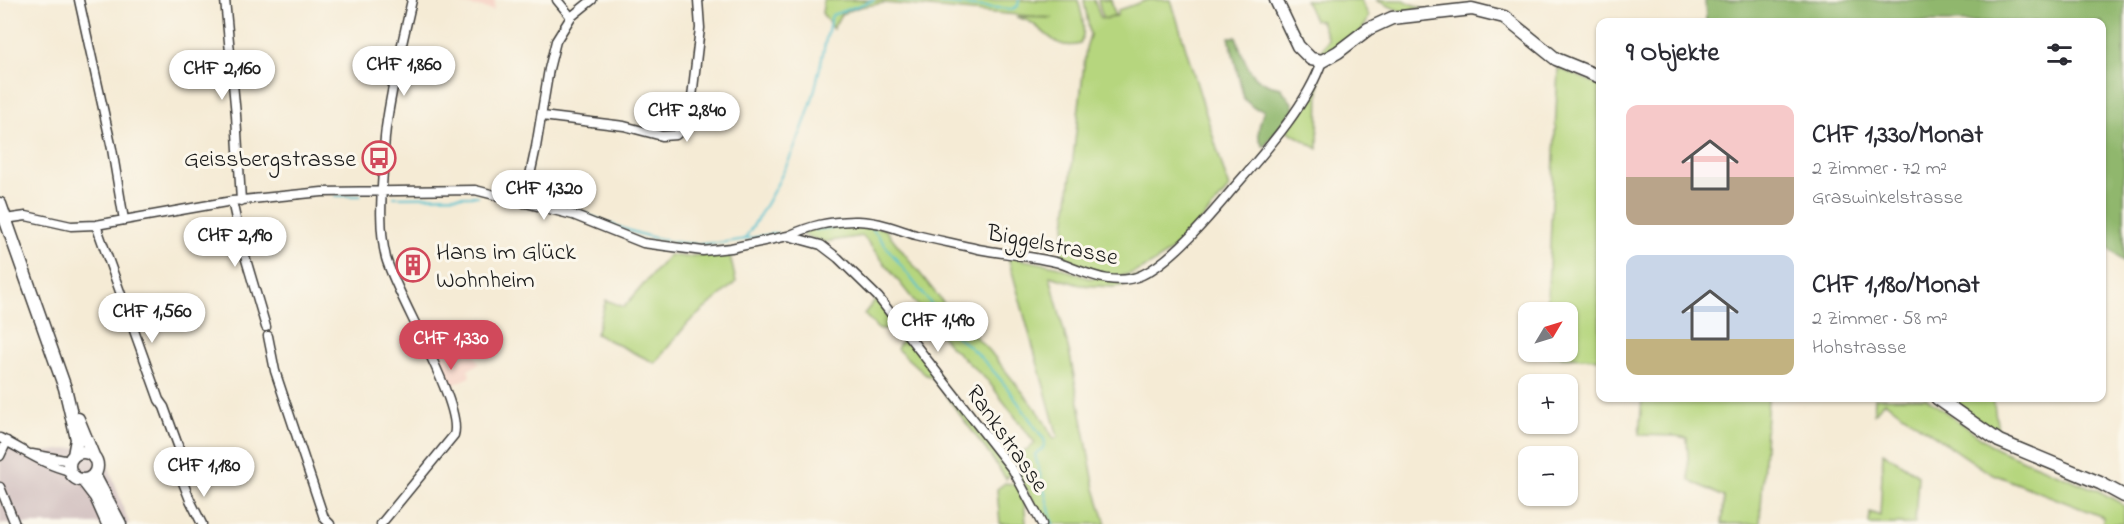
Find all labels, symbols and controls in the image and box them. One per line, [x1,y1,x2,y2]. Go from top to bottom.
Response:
text: 9 Objekte [1626,35,1719,73]
icon: filters [2043,38,2076,71]
pin: CHF 1,860 [335,46,473,97]
pin: CHF 2,160 [153,50,291,101]
text: CHF 1,860 [366,51,442,80]
text: CHF 2,160 [183,55,261,84]
pin: CHF 2,840 [618,92,756,143]
text: CHF 2,840 [648,97,726,126]
text: CHF 1,330/Monat [1812,117,1983,155]
icon: home [1674,129,1746,201]
bus stop icon: Geissbergstrasse [361,140,397,176]
place label: Geissbergstrasse [184,143,356,178]
text: 2 Zimmer · 72 m² [1812,155,1947,184]
pin: CHF 1,320 [475,170,613,221]
text: CHF 1,320 [505,175,583,204]
text: Graswinkelstrasse [1812,184,1963,213]
street label: Biggelstrasse [983,216,1121,276]
pin: CHF 2,190 [166,217,304,268]
text: CHF 2,190 [198,222,272,251]
place label: Hans im Glück Wohnheim [436,236,576,299]
building icon: Hans im Glück Wohnheim [395,247,431,283]
text: CHF 1,180/Monat [1812,267,1980,305]
icon: home [1674,279,1746,351]
pin: CHF 1,560 [83,293,221,344]
text: CHF 1,560 [112,298,192,327]
pin: CHF 1,490 [869,302,1007,353]
north arrow [1518,302,1578,362]
map controls [1518,302,1578,506]
text: 2 Zimmer · 58 m² [1812,305,1948,334]
text: CHF 1,490 [901,307,975,336]
pin: CHF 1,330 [382,320,520,371]
text: CHF 1,330 [413,325,489,354]
text: Hohstrasse [1812,334,1906,363]
button: + [1518,374,1578,434]
street label: Rankstrasse [956,378,1056,501]
button: − [1518,446,1578,506]
pin: CHF 1,180 [135,447,273,498]
text: CHF 1,180 [168,452,240,481]

